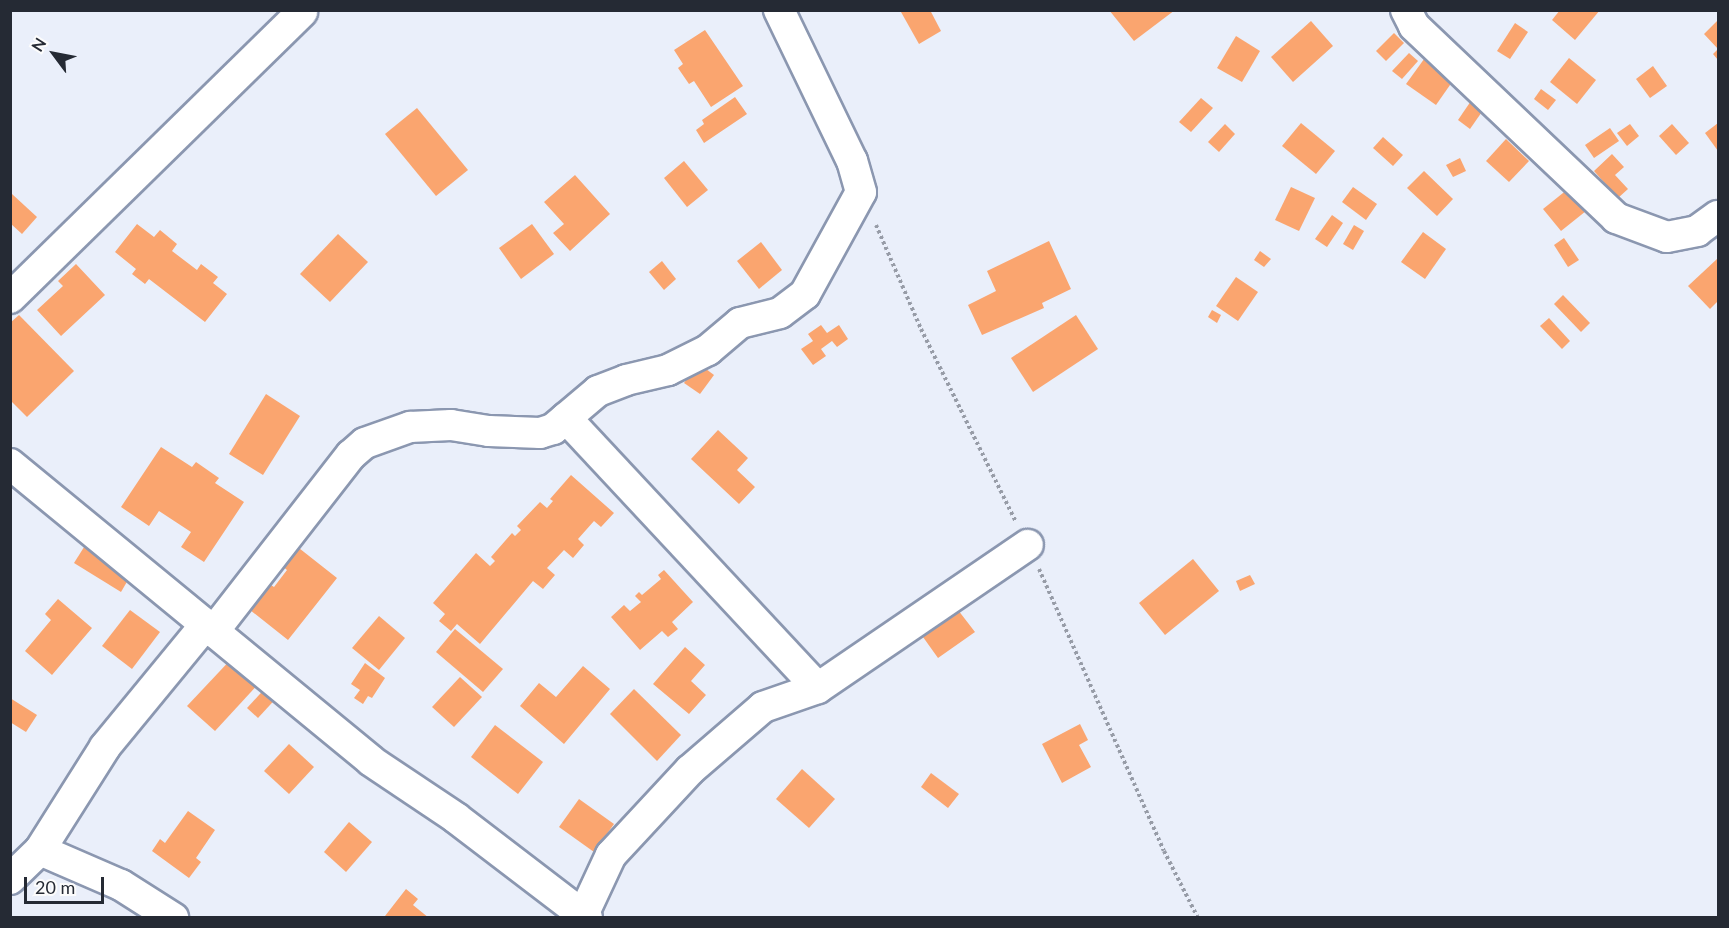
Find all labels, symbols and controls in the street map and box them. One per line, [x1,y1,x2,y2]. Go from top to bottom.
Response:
north arrow [24,24,84,84]
text: N [27,34,50,54]
scale bar [27,865,106,903]
text: 20 m [35,876,75,898]

